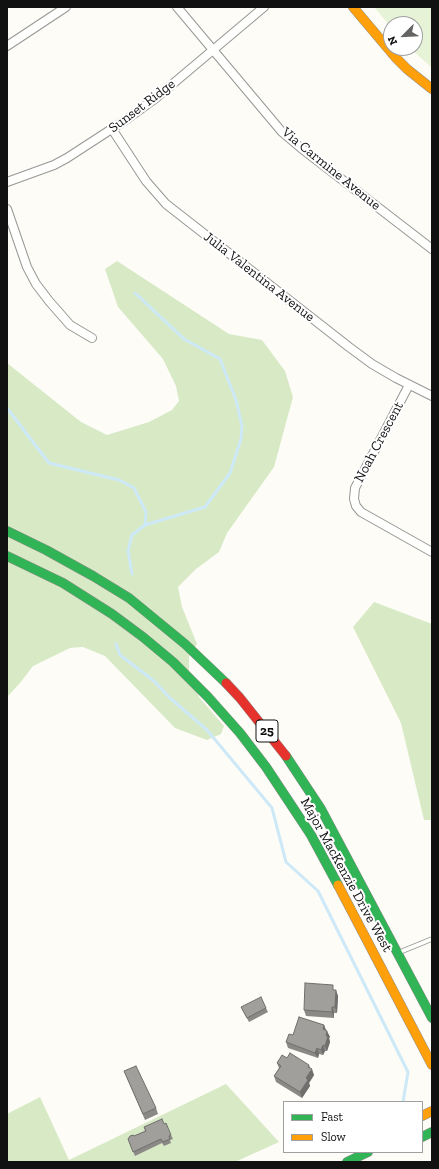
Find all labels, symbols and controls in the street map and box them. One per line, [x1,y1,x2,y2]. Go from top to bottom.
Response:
north arrow [383,16,423,56]
text: N [385,34,400,47]
street label: Sunset Ridge [105,76,179,136]
street label: Via Carmine Avenue [278,124,384,214]
street label: Julia Valentina Avenue [200,228,318,326]
street label: Noah Crescent [351,399,407,485]
road number: 25 [256,720,278,742]
street label: Major MacKenzie Drive West [296,795,396,955]
legend [283,1101,423,1153]
text: Fast [321,1110,343,1124]
text: Slow [321,1130,346,1144]

